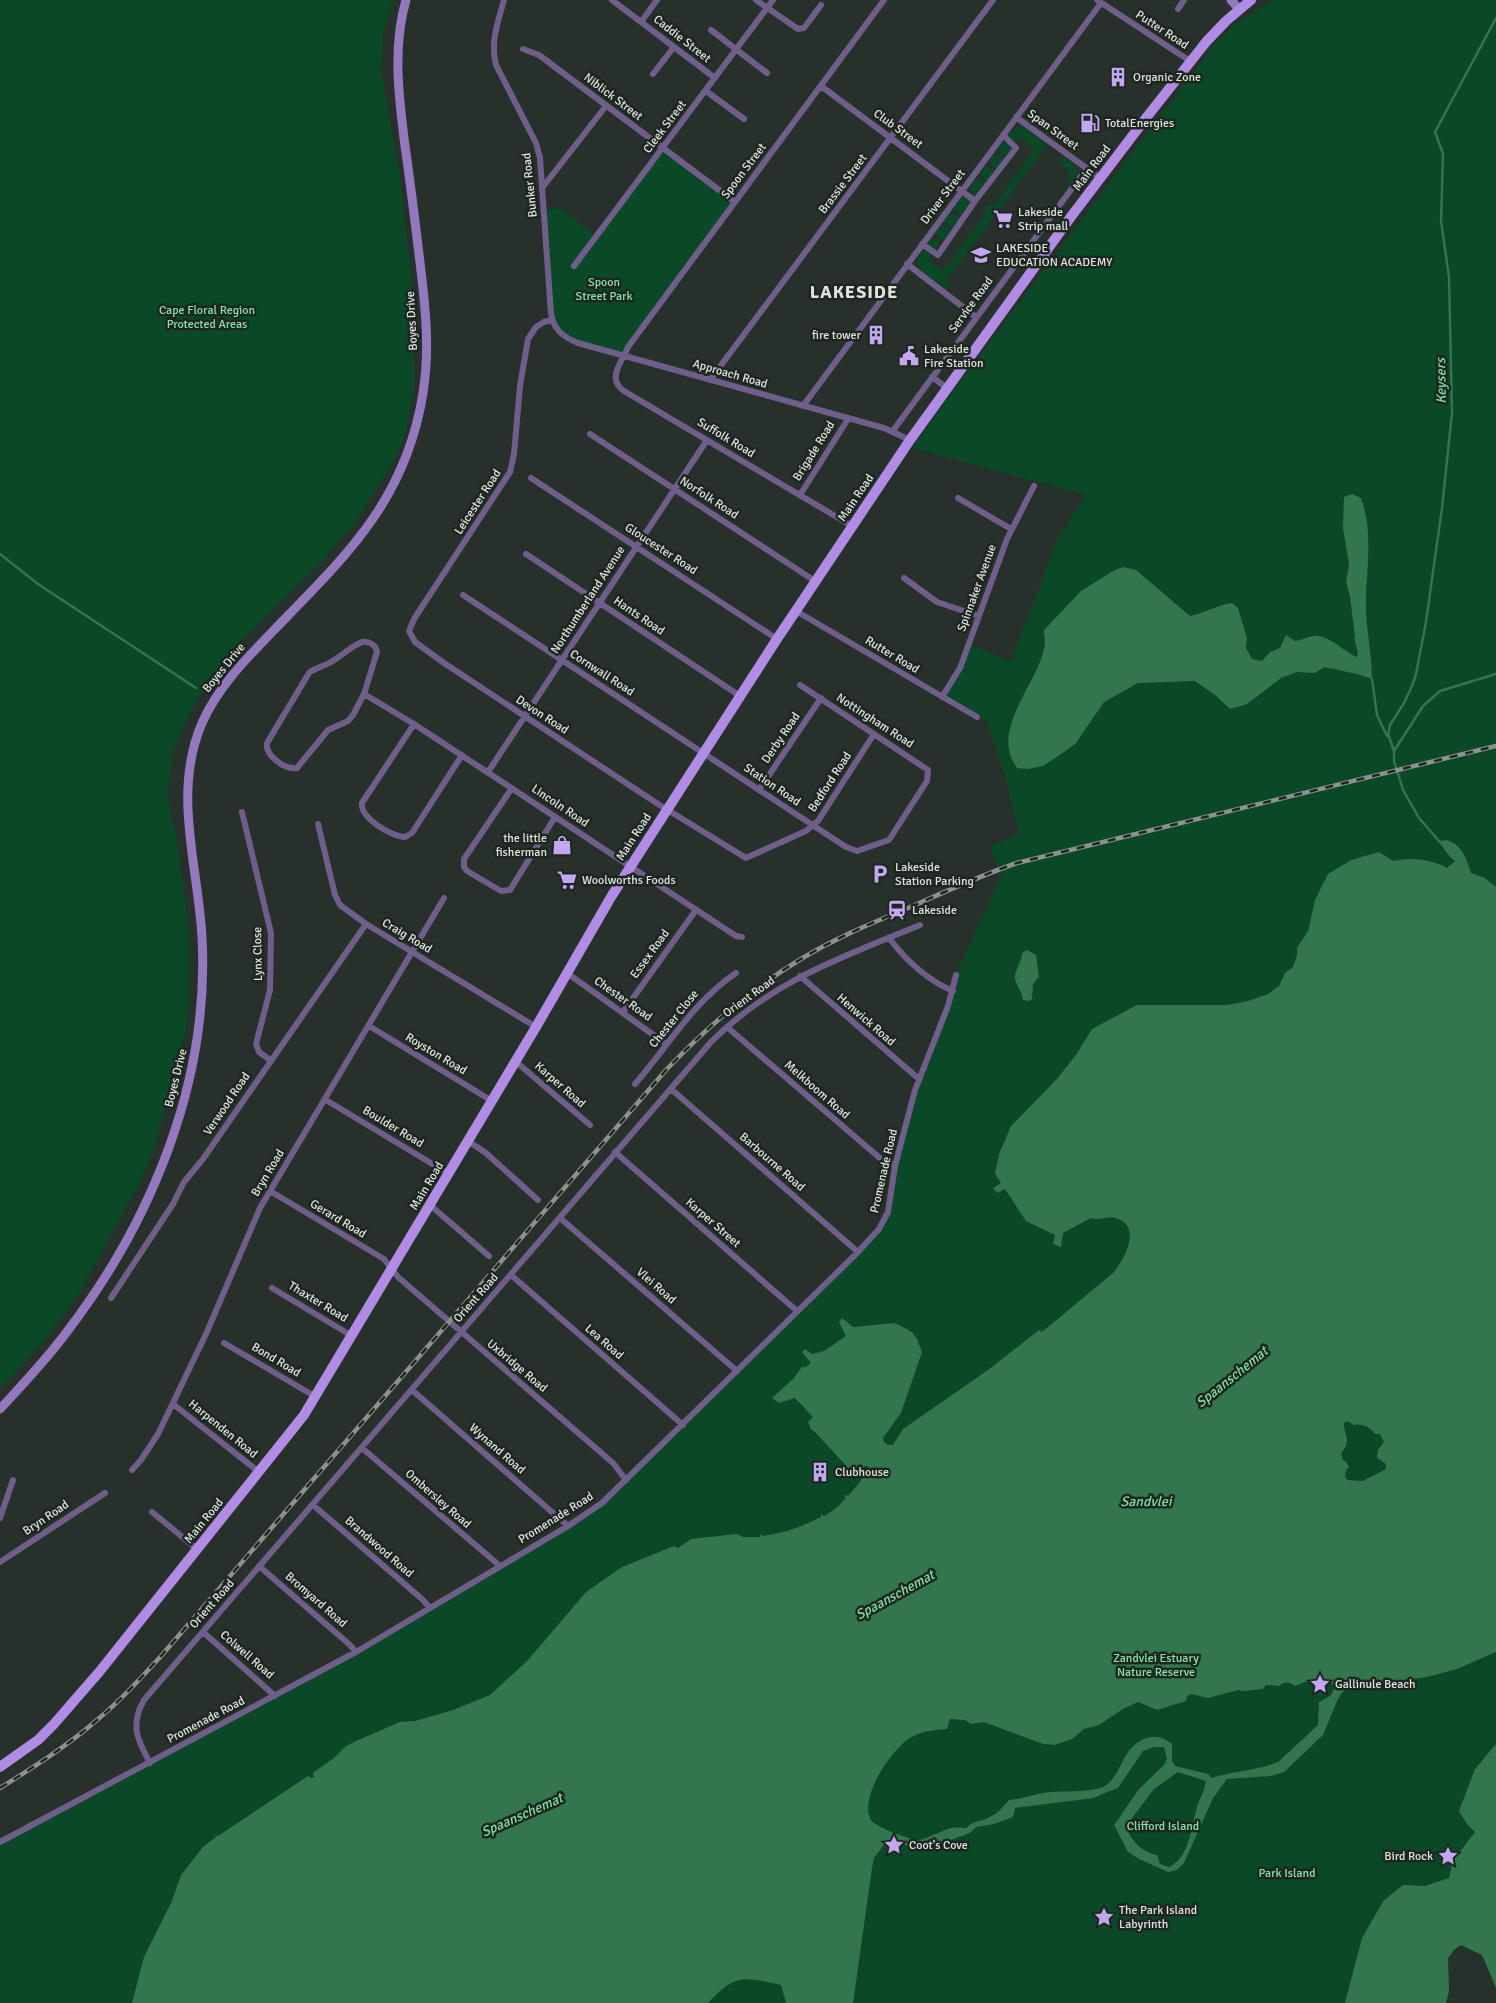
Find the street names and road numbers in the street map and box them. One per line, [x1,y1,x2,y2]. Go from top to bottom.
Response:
street label: Putter Road [1133,7,1191,53]
street label: Caddie Street [650,12,714,66]
street label: Niblick Street [581,70,645,124]
street label: Cleek Street [640,97,690,157]
street label: Club Street [870,106,926,152]
street label: Span Street [1024,106,1082,154]
street label: Spoon Street [718,140,770,202]
street label: Main Road [1070,142,1114,194]
street label: Brassie Street [816,151,870,217]
street label: Bunker Road [519,152,541,218]
street label: Driver Street [917,166,969,228]
street label: Service Road [946,274,996,336]
street label: Boyes Drive [403,291,421,351]
street label: Approach Road [691,356,769,392]
street label: Suffolk Road [694,415,758,461]
street label: Brigade Road [790,418,838,484]
street label: Leicester Road [451,467,505,537]
street label: Main Road [835,471,877,525]
street label: Norfolk Road [677,473,741,523]
street label: Gloucester Road [622,520,700,578]
street label: Spinnaker Avenue [954,542,1000,634]
street label: Northumberland Avenue [548,543,628,657]
street label: Hants Road [611,593,667,639]
street label: Rutter Road [862,633,922,677]
street label: Boyes Drive [199,640,249,696]
street label: Cornwall Road [567,647,637,699]
street label: Nottingham Road [833,690,917,752]
street label: Devon Road [513,692,571,738]
street label: Derby Road [758,710,804,766]
street label: Bedford Road [805,749,855,815]
street label: Station Road [741,760,803,810]
street label: Lincoln Road [528,781,592,831]
street label: Main Road [613,810,655,864]
street label: Craig Road [379,915,435,957]
street label: Essex Road [627,926,673,982]
street label: Lynx Close [250,927,266,981]
street label: Chester Road [591,973,655,1025]
street label: Orient Road [720,973,778,1021]
street label: Chester Close [646,987,702,1051]
street label: Henwick Road [834,991,898,1049]
street label: Royston Road [402,1030,470,1078]
street label: Boyes Drive [162,1047,190,1109]
street label: Melkboom Road [781,1057,853,1123]
street label: Karper Road [531,1059,589,1111]
street label: Verwood Road [200,1070,254,1138]
street label: Boulder Road [360,1103,426,1151]
street label: Promenade Road [867,1127,901,1215]
street label: Barbourne Road [736,1129,808,1195]
street label: Bryn Road [248,1147,288,1199]
street label: Main Road [407,1159,447,1213]
street label: Karper Street [682,1195,744,1251]
street label: Gerard Road [307,1196,369,1242]
street label: Vlei Road [633,1265,679,1307]
street label: Orient Road [450,1270,502,1326]
street label: Thaxter Road [285,1278,351,1326]
street label: Lea Road [582,1321,626,1363]
street label: Uxbridge Road [484,1336,550,1396]
street label: Bond Road [249,1339,303,1381]
street label: Harpenden Road [185,1397,261,1461]
street label: Wynand Road [466,1420,528,1478]
street label: Ombersley Road [402,1466,474,1532]
street label: Promenade Road [516,1489,596,1547]
street label: Main Road [181,1495,227,1547]
street label: Bryn Road [20,1497,72,1539]
street label: Brandwood Road [342,1513,416,1581]
street label: Bromyard Road [282,1569,350,1631]
street label: Orient Road [186,1576,238,1632]
street label: Colwell Road [217,1627,277,1683]
street label: Promenade Road [165,1693,247,1747]

